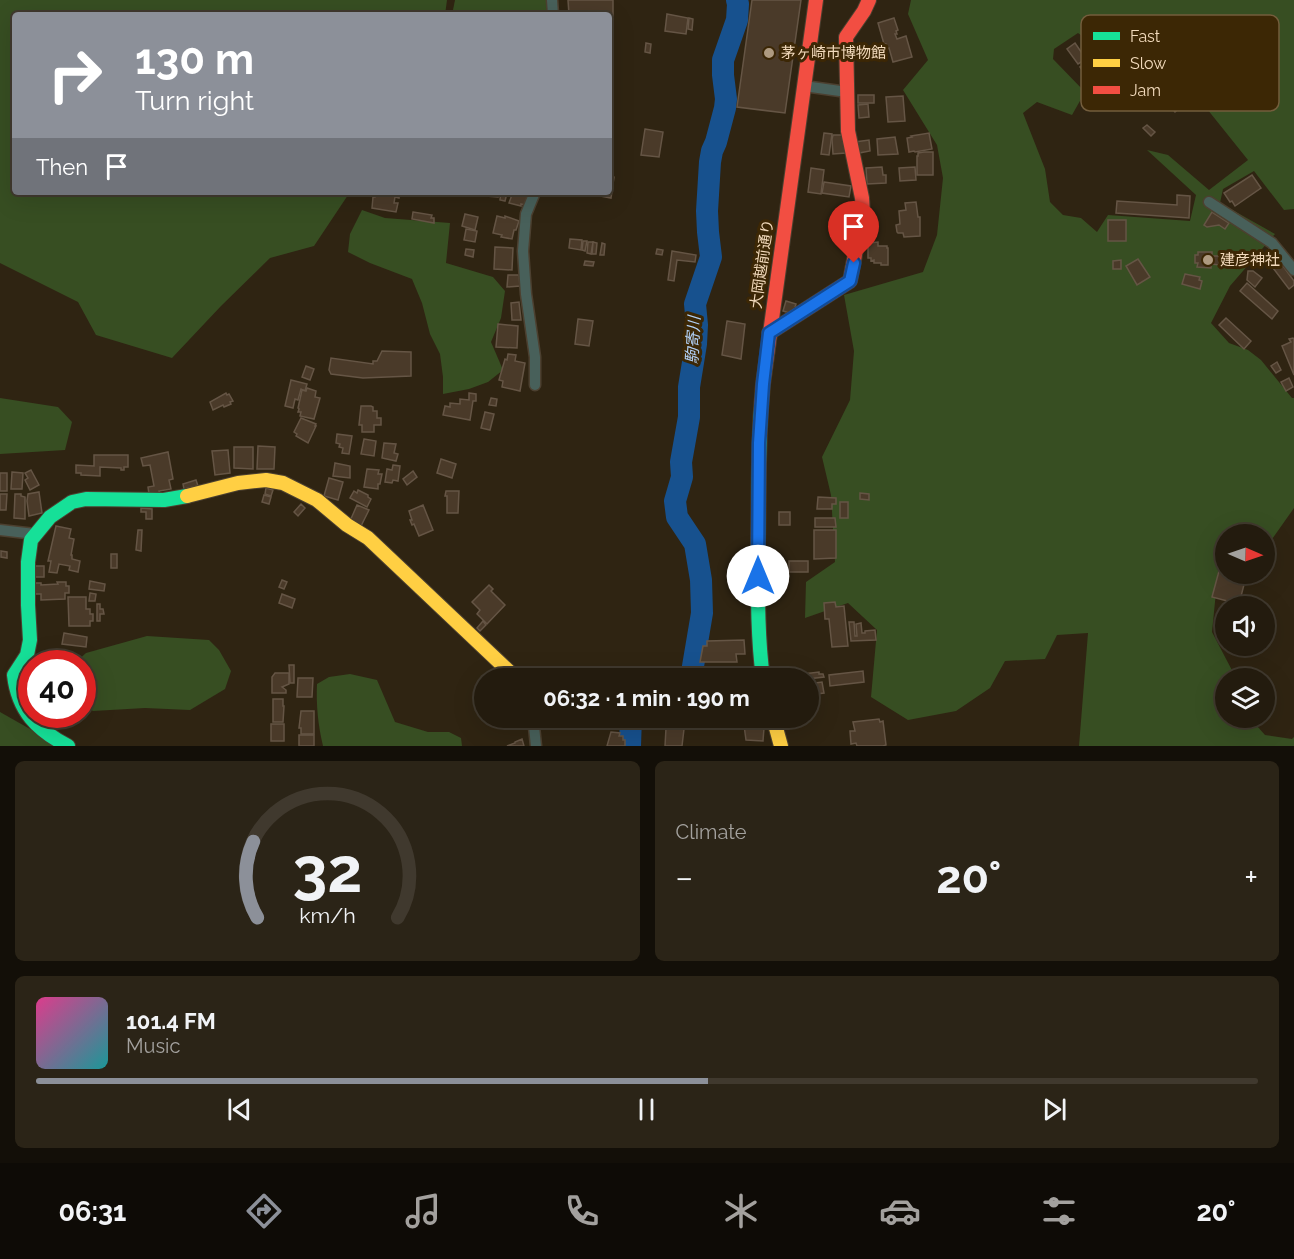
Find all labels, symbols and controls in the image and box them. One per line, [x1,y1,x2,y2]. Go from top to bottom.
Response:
legend [1081,15,1279,111]
text: Fast [1130,27,1161,46]
text: 130 m [135,35,254,84]
icon: right [36,36,114,114]
place label: 茅ヶ崎市博物館 [781,44,886,62]
marker: 茅ヶ崎市博物館 [762,46,776,60]
text: Slow [1130,54,1166,73]
text: Jam [1130,81,1161,100]
text: Turn right [135,85,254,116]
icon: arrive [100,150,133,183]
text: Then [36,154,88,180]
pin [828,201,879,263]
icon: arrive [837,210,870,243]
street label: 大岡越前通り [747,218,777,310]
place label: 建彦神社 [1220,251,1280,269]
marker: 建彦神社 [1201,253,1215,267]
water label: 駒寄川 [682,314,704,364]
north arrow [1215,524,1275,584]
map controls [1215,524,1275,728]
position arrow [726,544,790,608]
button: sound [1215,596,1275,656]
speed limit sign: 40 [18,650,96,728]
button: layers [1215,668,1275,728]
text: 06:32 · 1 min · 190 m [543,685,750,711]
text: Climate [676,820,747,844]
text: 32 [292,833,362,907]
text: 20° [936,851,1001,904]
text: − [676,858,693,897]
text: + [1244,858,1258,897]
text: km/h [299,903,356,928]
text: 101.4 FM [126,1008,216,1034]
text: Music [126,1034,180,1058]
icon: previous [223,1093,256,1126]
icon: pause [630,1093,663,1126]
icon: next [1038,1093,1071,1126]
icon: directions [243,1190,285,1232]
icon: music [402,1190,444,1232]
icon: phone [561,1190,603,1232]
icon: climate [720,1190,762,1232]
icon: car [879,1190,921,1232]
icon: filters [1038,1190,1080,1232]
text: 06:31 [58,1196,126,1227]
text: 20° [1196,1196,1235,1227]

